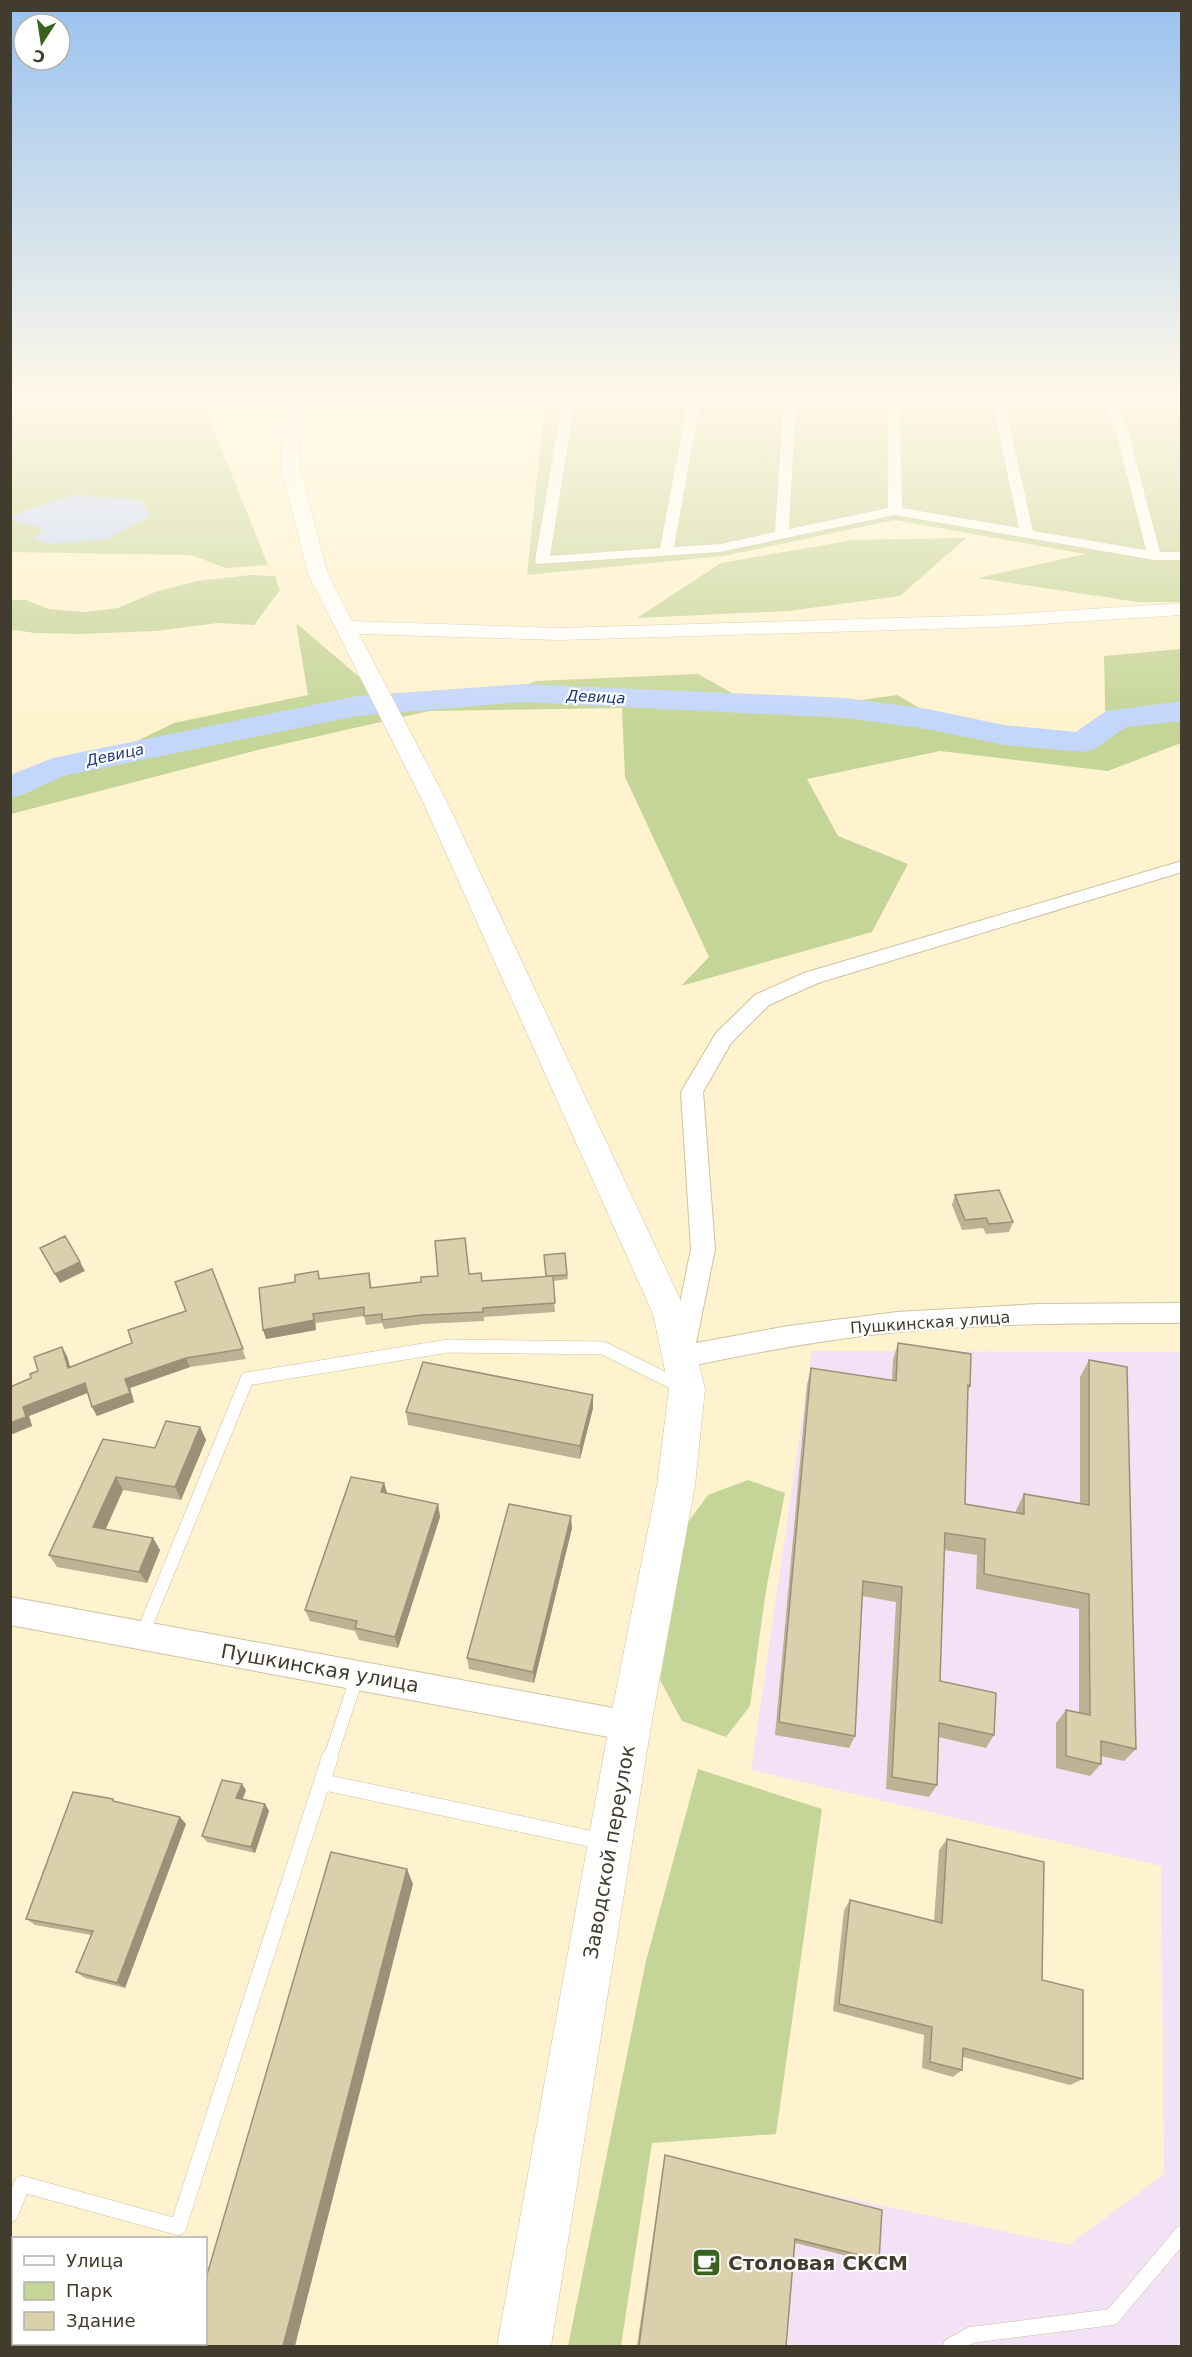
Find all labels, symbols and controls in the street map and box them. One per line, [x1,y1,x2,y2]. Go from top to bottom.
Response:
north arrow [12,12,72,72]
text: С [31,46,47,67]
water label: Девица [565,686,626,708]
water label: Девица [83,740,146,770]
street label: Пушкинская улица [849,1307,1011,1338]
street label: Пушкинская улица [219,1639,421,1697]
street label: Заводской переулок [578,1743,640,1961]
legend [12,2237,207,2345]
cafe icon: Столовая СКСМ [691,2247,723,2279]
text: Улица [66,2250,123,2271]
place label: Столовая СКСМ [728,2251,908,2275]
text: Парк [66,2280,113,2301]
text: Здание [66,2310,136,2331]

